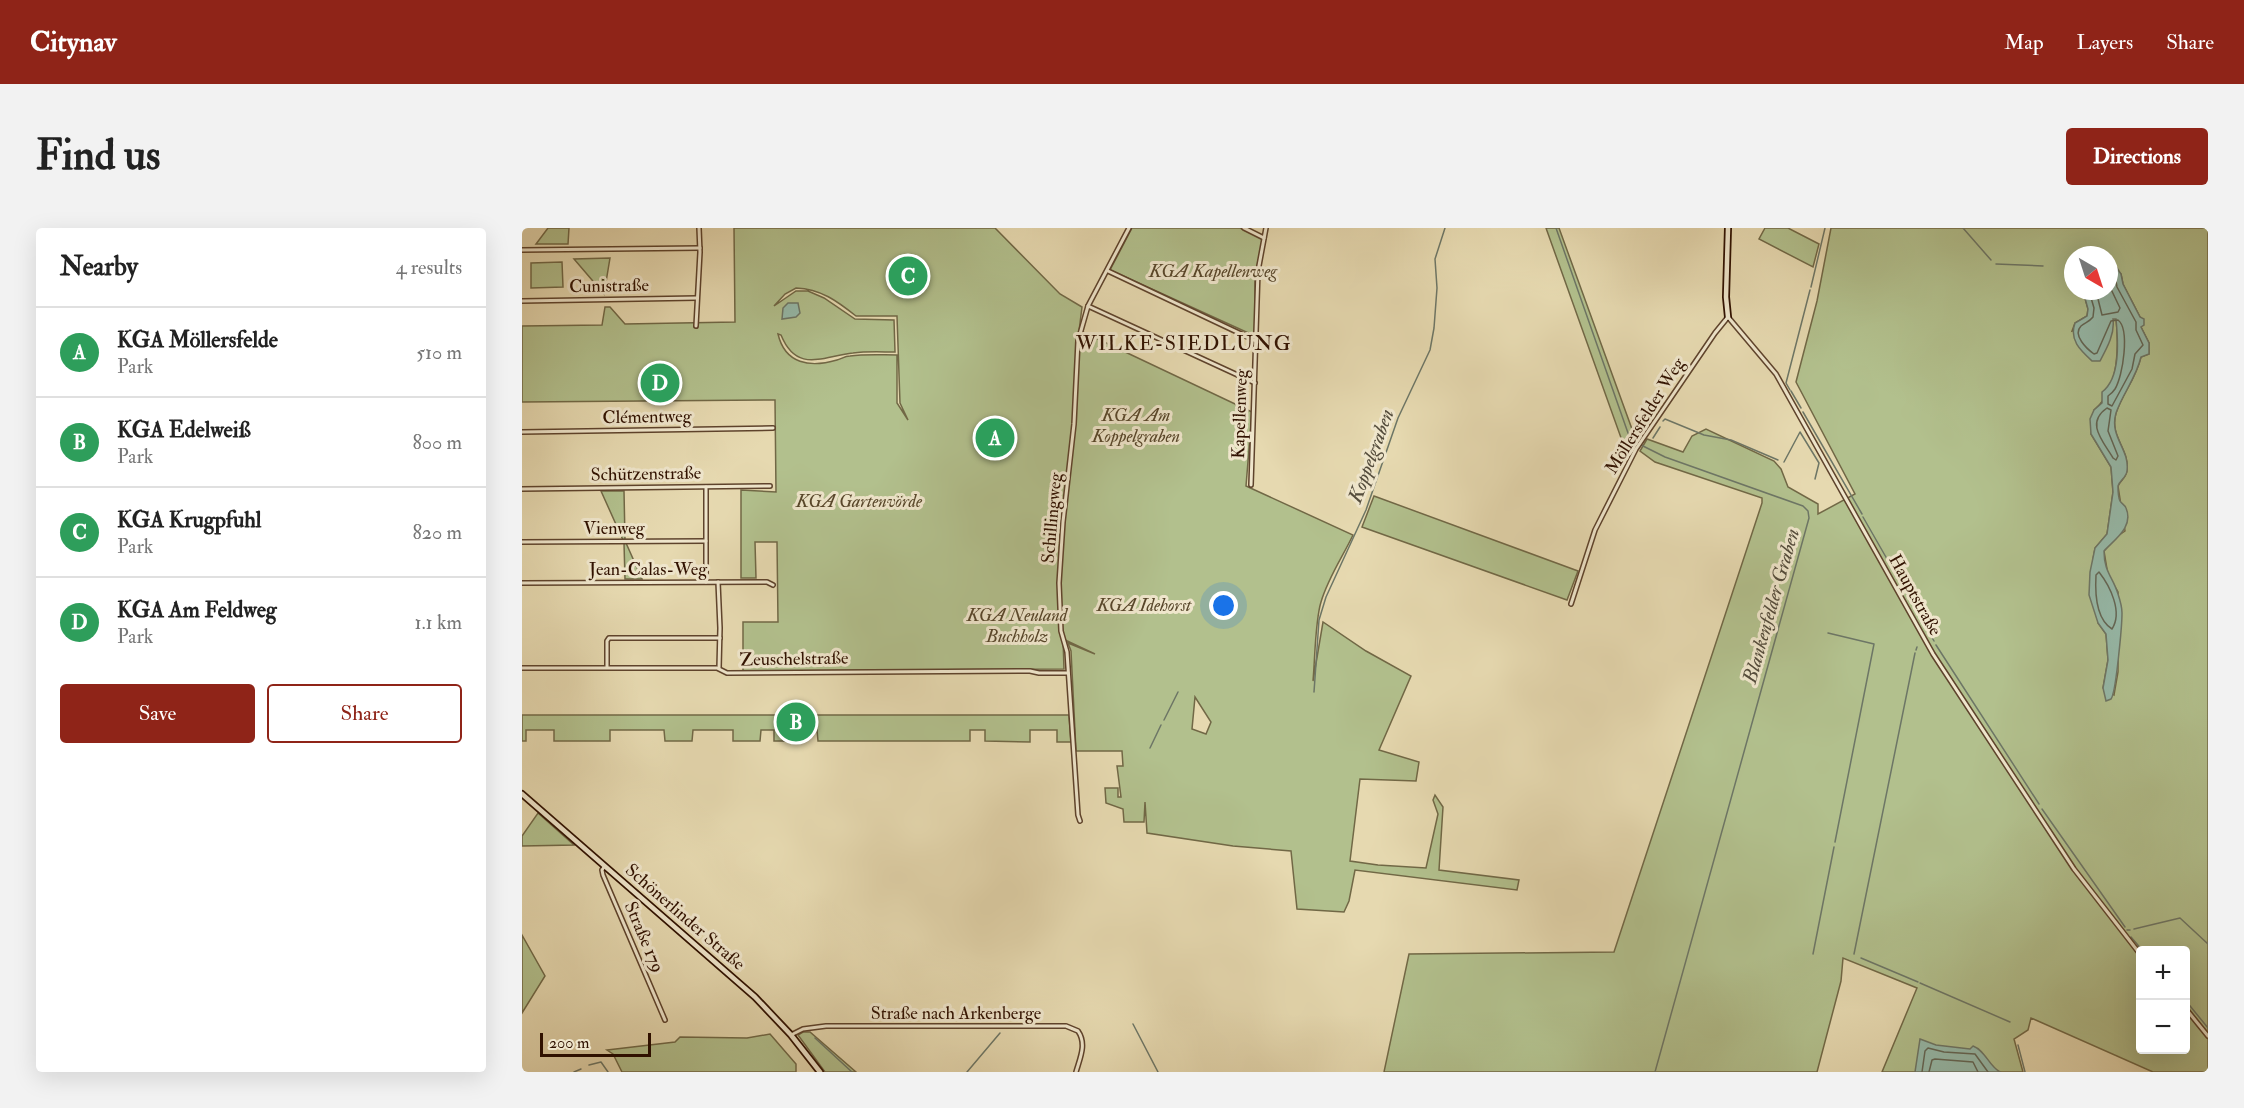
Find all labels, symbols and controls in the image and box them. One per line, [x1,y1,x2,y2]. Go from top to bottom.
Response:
text: Citynav [30,25,117,60]
text: Map [2004,29,2044,56]
text: Layers [2077,29,2133,56]
text: Share [2166,29,2214,56]
button: Directions [2066,128,2208,185]
text: Find us [36,130,160,182]
north arrow [2064,246,2118,300]
text: Nearby [60,251,138,283]
pin: C [888,254,928,298]
text: 4 results [396,255,462,280]
park label: KGA Kapellenweg [1148,260,1278,283]
street label: Cunistraße [569,274,650,298]
text: KGA Möllersfelde [117,326,278,354]
district label: WILKE-SIEDLUNG [1075,331,1292,356]
text: A [73,340,86,365]
text: 510 m [416,340,462,365]
street label: Möllersfelder Weg [1600,353,1691,478]
text: Park [117,354,153,379]
pin: D [640,360,680,406]
street label: Kapellenweg [1227,368,1253,459]
park label: KGA Am Koppelgraben [1091,404,1180,448]
street label: Clémentweg [602,405,693,429]
water label: Koppelgraben [1342,406,1400,507]
text: KGA Edelweiß [117,416,251,444]
pin: A [976,416,1014,460]
text: B [73,430,86,455]
text: 800 m [412,430,462,455]
text: Park [117,444,153,469]
street label: Schützenstraße [591,462,702,486]
street label: Schillingweg [1037,471,1068,564]
park label: KGA Gartenvörde [795,490,923,513]
text: KGA Krugpfuhl [117,506,261,534]
street label: Vienweg [583,517,646,540]
text: C [72,520,87,545]
text: 820 m [412,520,462,545]
water label: Blankenfelder Graben [1737,526,1805,687]
text: Park [117,534,153,559]
street label: Hauptstraße [1883,550,1947,640]
street label: Jean-Calas-Weg [588,558,708,581]
your location [1209,591,1238,620]
park label: KGA Idehorst [1096,594,1192,617]
text: KGA Am Feldweg [117,596,277,624]
park label: KGA Neuland Buchholz [966,604,1069,648]
text: D [71,610,88,635]
text: 1.1 km [415,610,462,635]
text: Park [117,624,153,649]
street label: Zeuschelstraße [739,647,849,671]
button: Save [60,684,255,743]
button: Share [267,684,462,743]
pin: B [776,700,816,744]
street label: Schönerlinder Straße [620,859,750,976]
street label: Straße 179 [619,898,669,976]
map controls [2136,946,2190,1054]
button: + [2136,946,2190,1000]
button: − [2136,1000,2190,1054]
street label: Straße nach Arkenberge [871,1002,1042,1025]
scale bar [540,1030,651,1058]
text: 200 m [549,1033,589,1053]

